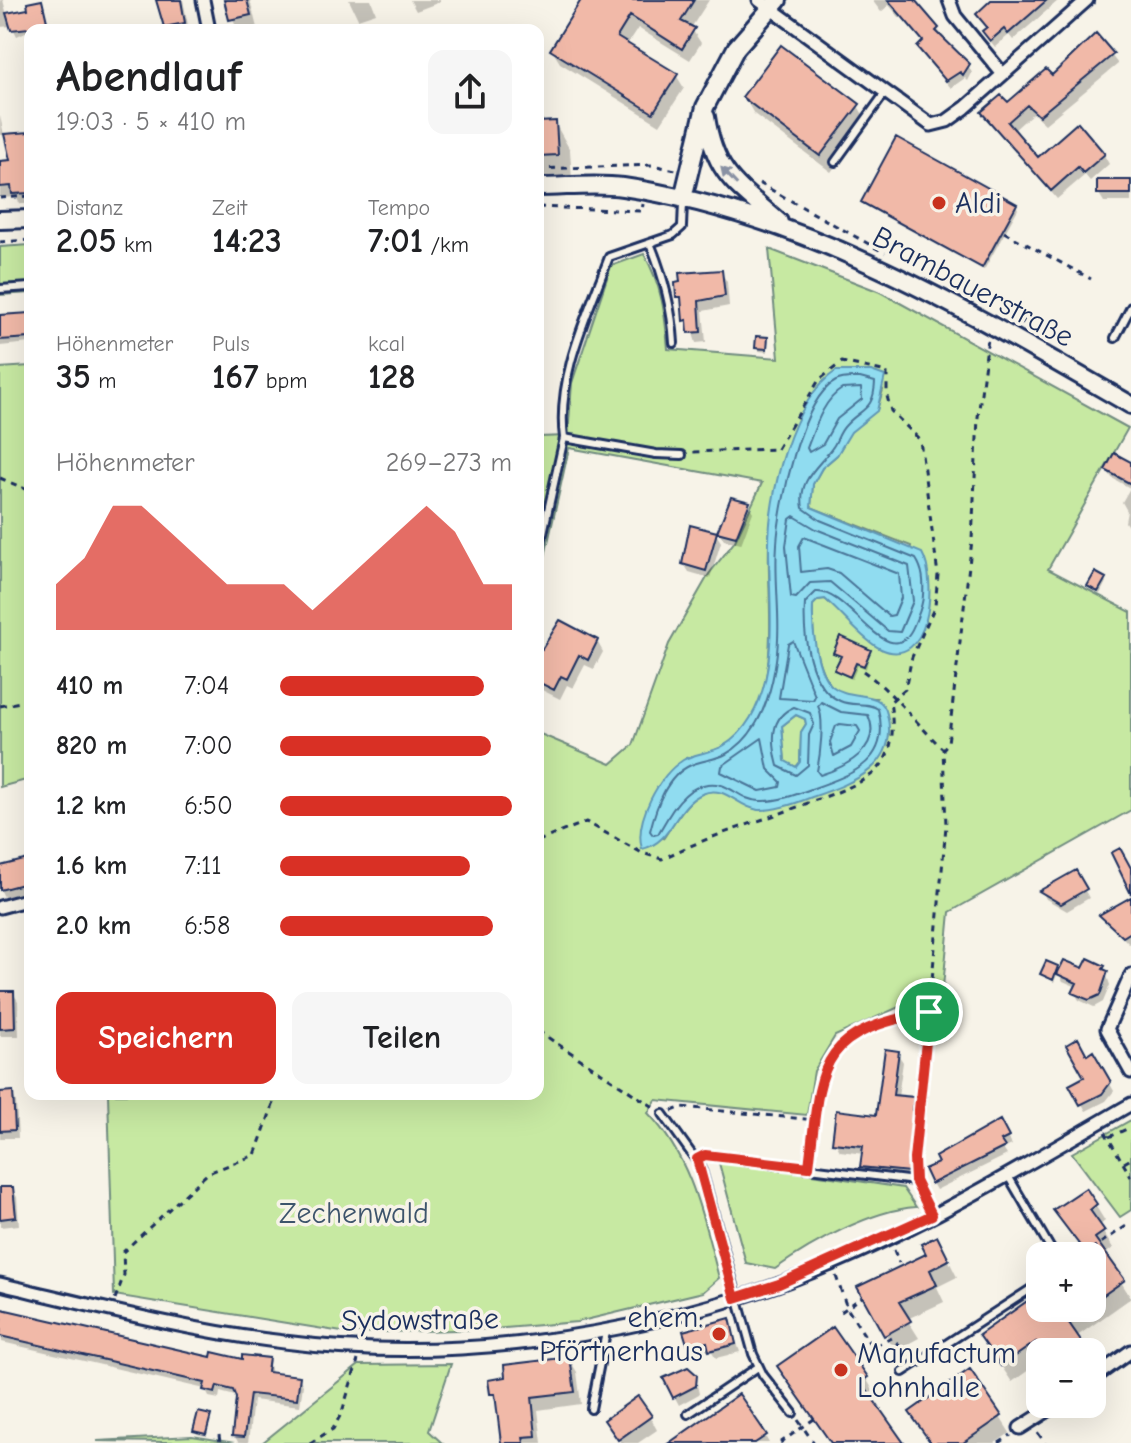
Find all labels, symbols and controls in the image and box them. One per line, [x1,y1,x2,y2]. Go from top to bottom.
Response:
button: share [428,50,512,134]
text: Abendlauf [56,51,242,102]
text: 19:03 · 5 × 410 m [56,107,246,137]
one-way arrow [721,167,739,186]
place label: Aldi [955,186,1002,221]
marker: Aldi [930,194,948,212]
text: Distanz [56,195,123,221]
text: Zeit [212,195,247,221]
text: Tempo [368,195,430,221]
street label: Brambauerstraße [866,219,1080,355]
text: 2.05 [56,221,117,261]
text: 14:23 [212,221,282,261]
text: 7:01 [368,221,423,261]
text: km [117,232,153,258]
text: /km [423,232,469,258]
text: Höhenmeter [56,331,173,357]
text: Puls [212,331,250,357]
text: kcal [368,331,405,357]
text: 35 [56,357,91,397]
text: 167 [212,357,258,397]
text: 128 [368,357,416,397]
text: m [91,368,116,394]
text: bpm [258,368,307,394]
text: Höhenmeter [56,448,194,478]
text: 269–273 m [386,448,512,478]
text: 410 m [56,671,123,701]
text: 7:04 [184,671,229,701]
text: 820 m [56,731,127,761]
text: 7:00 [184,731,233,761]
text: 1.2 km [56,791,127,821]
text: 6:50 [184,791,233,821]
text: 1.6 km [56,851,127,881]
text: 7:11 [184,851,222,881]
text: 2.0 km [56,911,131,941]
text: 6:58 [184,911,230,941]
pin [895,978,963,1046]
icon: arrive [907,990,951,1034]
button: Speichern [56,992,276,1084]
button: Teilen [292,992,512,1084]
park label: Zechenwald [279,1196,429,1231]
map controls [1026,1242,1106,1418]
button: + [1026,1242,1106,1322]
place label: ehem. Pförtnerhaus [539,1300,703,1369]
street label: Sydowstraße [341,1301,499,1339]
marker: ehem. Pförtnerhaus [710,1325,728,1343]
place label: Manufactum Lohnhalle [857,1336,1016,1405]
button: − [1026,1338,1106,1418]
marker: Manufactum Lohnhalle [832,1361,850,1379]

